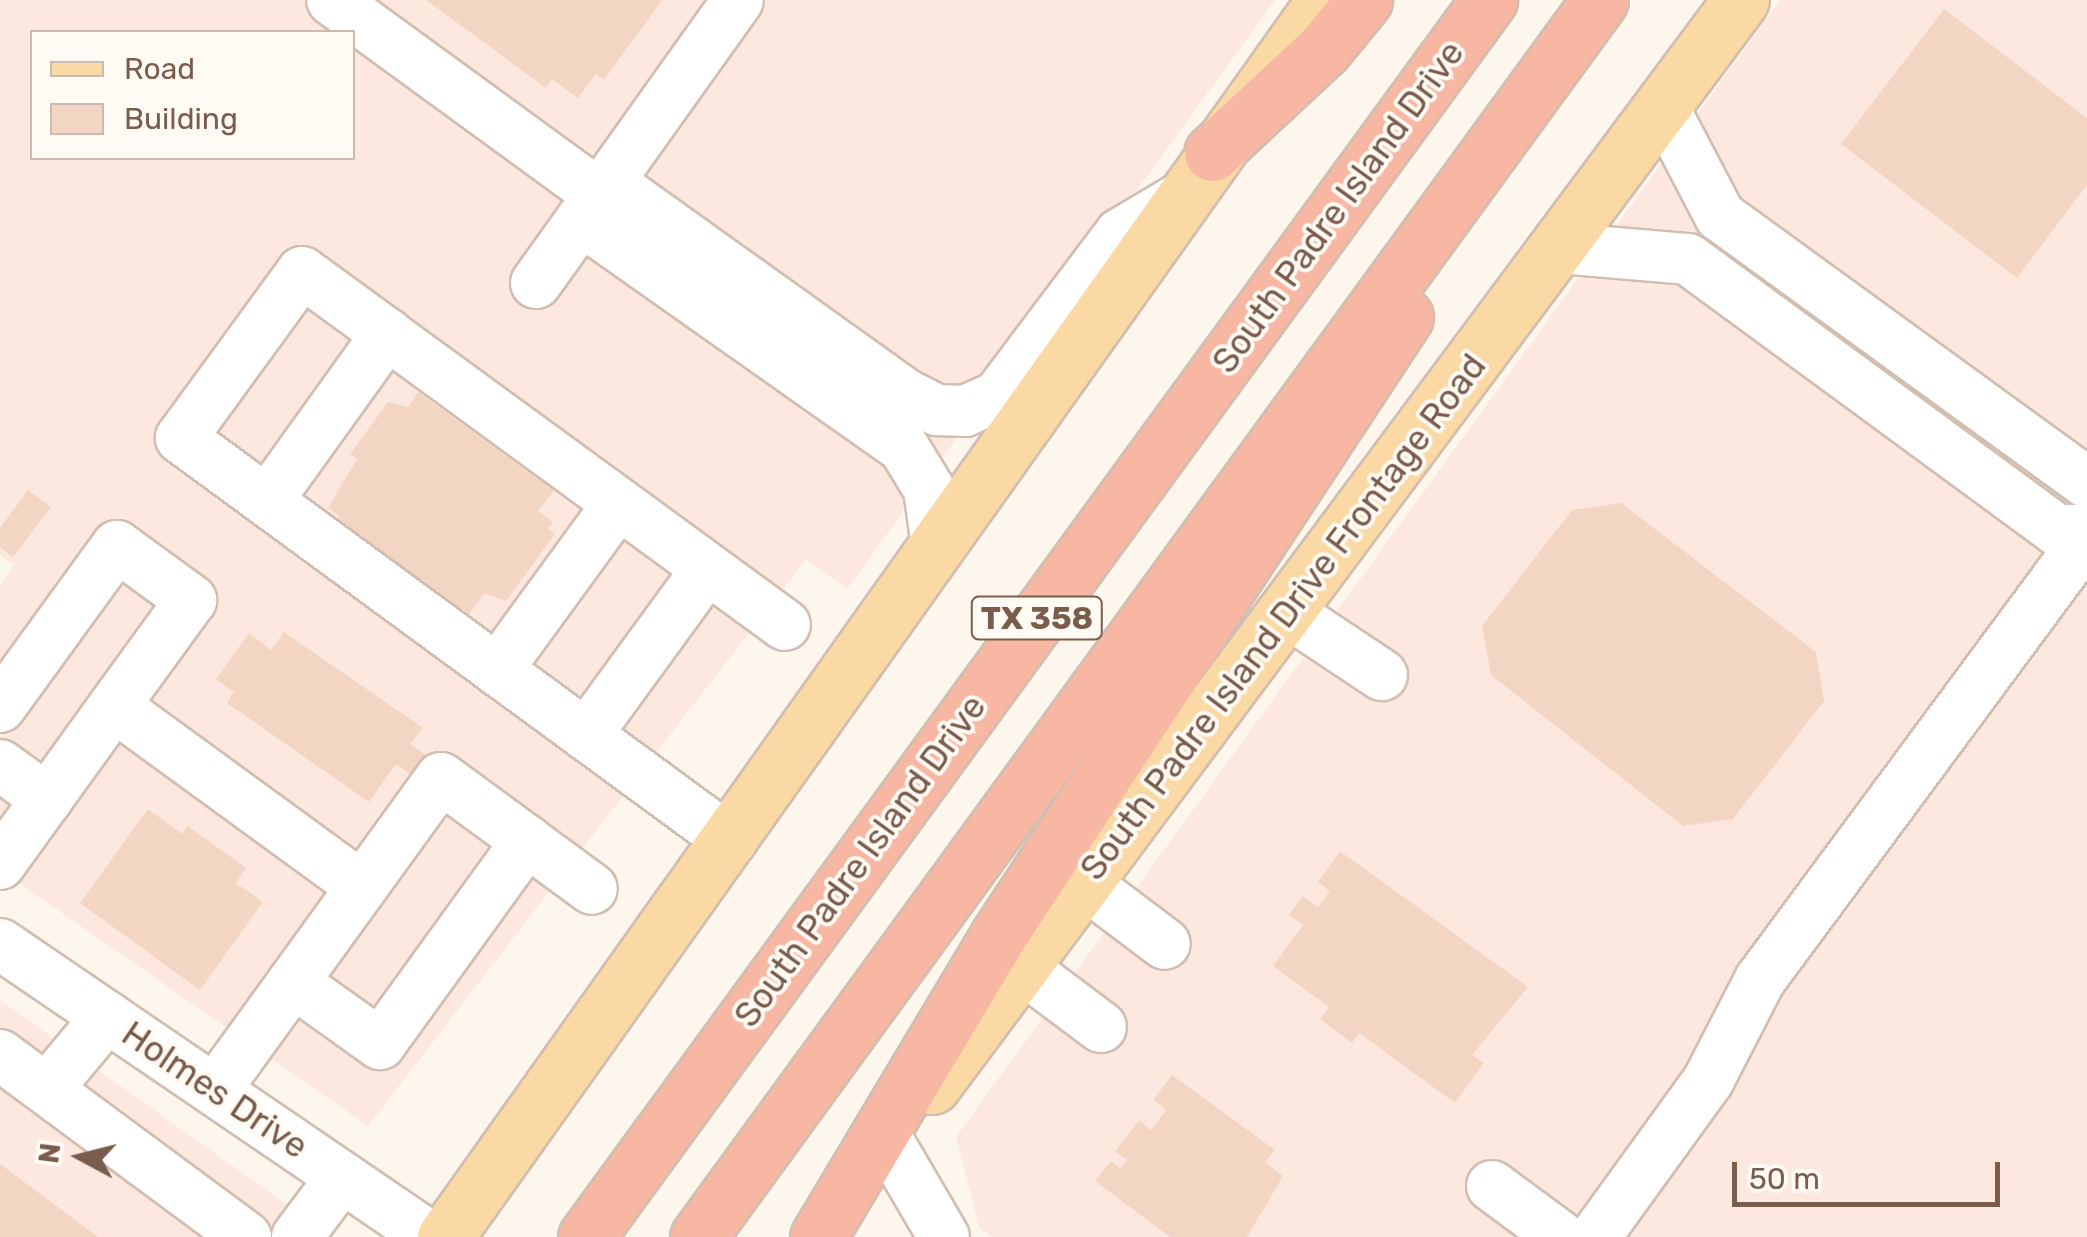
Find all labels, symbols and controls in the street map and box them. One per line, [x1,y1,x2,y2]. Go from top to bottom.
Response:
legend [30,30,355,160]
street label: South Padre Island Drive [1203,33,1473,381]
text: Road [124,51,195,87]
text: Building [124,101,238,137]
street label: South Padre Island Drive Frontage Road [1071,346,1495,888]
road number: TX 358 [970,591,1104,645]
street label: South Padre Island Drive [725,687,995,1035]
street label: Holmes Drive [114,1012,316,1168]
north arrow [30,1107,130,1207]
text: N [32,1141,67,1165]
scale bar [1737,1142,2004,1204]
text: 50 m [1749,1161,1820,1197]

